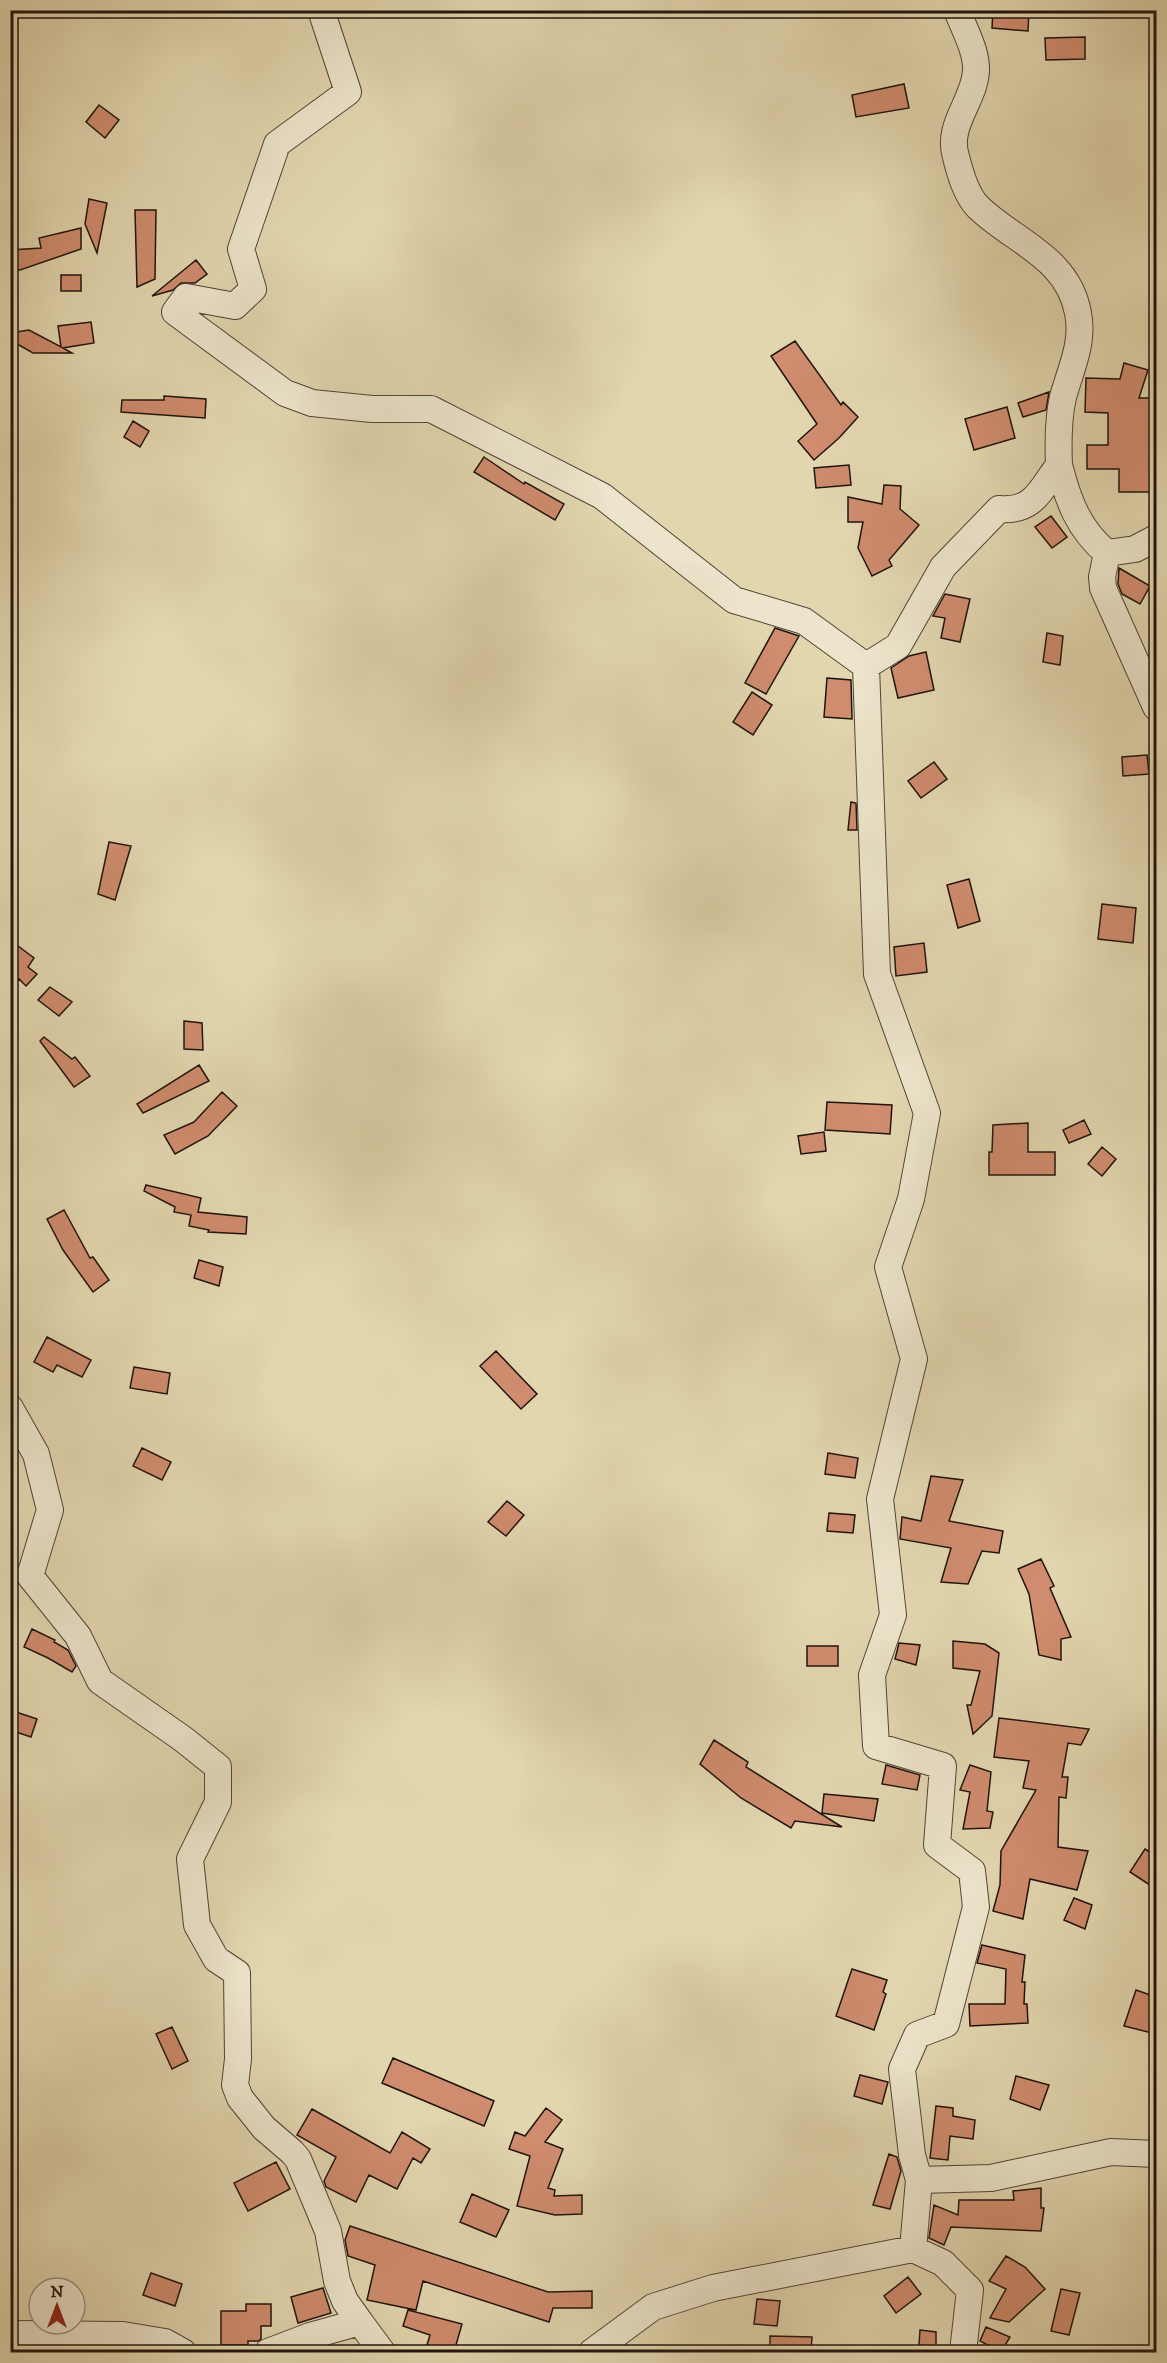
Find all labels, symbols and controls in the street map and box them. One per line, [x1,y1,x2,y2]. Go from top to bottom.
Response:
north arrow [27,2276,87,2336]
text: N [50,2282,64,2302]

